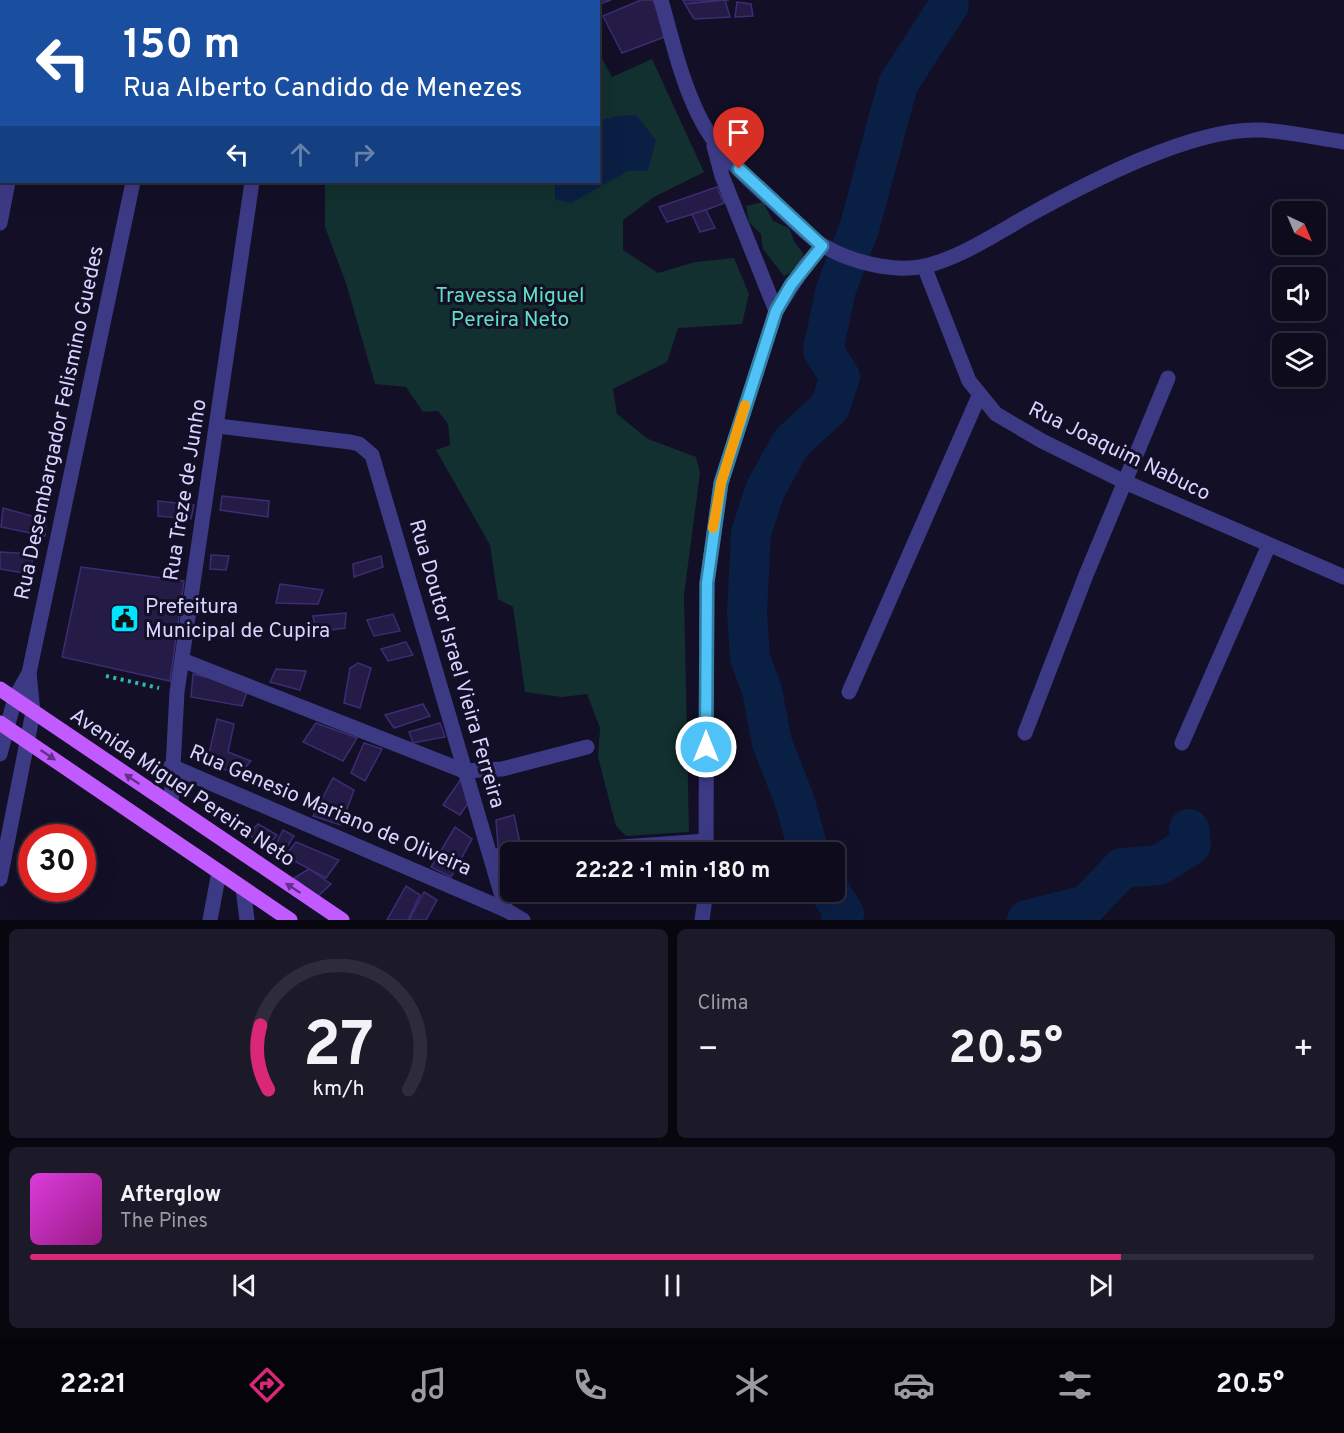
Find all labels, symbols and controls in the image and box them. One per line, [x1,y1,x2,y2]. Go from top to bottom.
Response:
text: 150 m [123,20,240,73]
icon: left [24,24,102,102]
text: Rua Alberto Candido de Menezes [123,72,522,106]
pin [713,107,764,169]
icon: arrive [722,116,755,149]
icon: left [221,138,254,171]
icon: ahead [284,138,317,171]
icon: right [347,138,380,171]
north arrow [1272,201,1326,255]
map controls [1272,201,1326,387]
street label: Rua Desembargador Felismino Guedes [9,244,111,602]
button: sound [1272,267,1326,321]
park label: Travessa Miguel Pereira Neto [436,283,584,334]
button: layers [1272,333,1326,387]
street label: Rua Joaquim Nabuco [1023,396,1215,508]
street label: Rua Treze de Junho [158,397,214,583]
street label: Rua Doutor Israel Vieira Ferreira [402,516,510,812]
place label: Prefeitura Municipal de Cupira [145,594,330,645]
public building icon: Prefeitura Municipal de Cupira [108,603,140,635]
street label: Avenida Miguel Pereira Neto [64,702,300,874]
position arrow [674,715,738,779]
street label: Rua Genesio Mariano de Oliveira [185,739,475,883]
one-way arrow [40,749,56,761]
one-way arrow [124,773,140,785]
speed limit sign: 30 [18,824,96,902]
text: 22:22 · 1 min · 180 m [575,858,770,885]
one-way arrow [285,883,301,894]
text: Clima [698,991,748,1017]
text: 27 [303,1009,374,1088]
text: 20.5° [949,1022,1063,1079]
text: − [698,1030,719,1072]
text: + [1293,1030,1314,1072]
text: km/h [312,1077,364,1104]
text: Afterglow [120,1182,221,1209]
text: The Pines [120,1209,208,1235]
icon: previous [228,1269,261,1302]
icon: pause [656,1269,689,1302]
icon: next [1084,1269,1117,1302]
icon: directions [246,1364,288,1406]
icon: music [408,1364,450,1406]
icon: phone [569,1364,611,1406]
icon: climate [731,1364,773,1406]
icon: car [893,1364,935,1406]
icon: filters [1054,1364,1096,1406]
text: 22:21 [60,1368,127,1402]
text: 20.5° [1216,1368,1284,1402]

